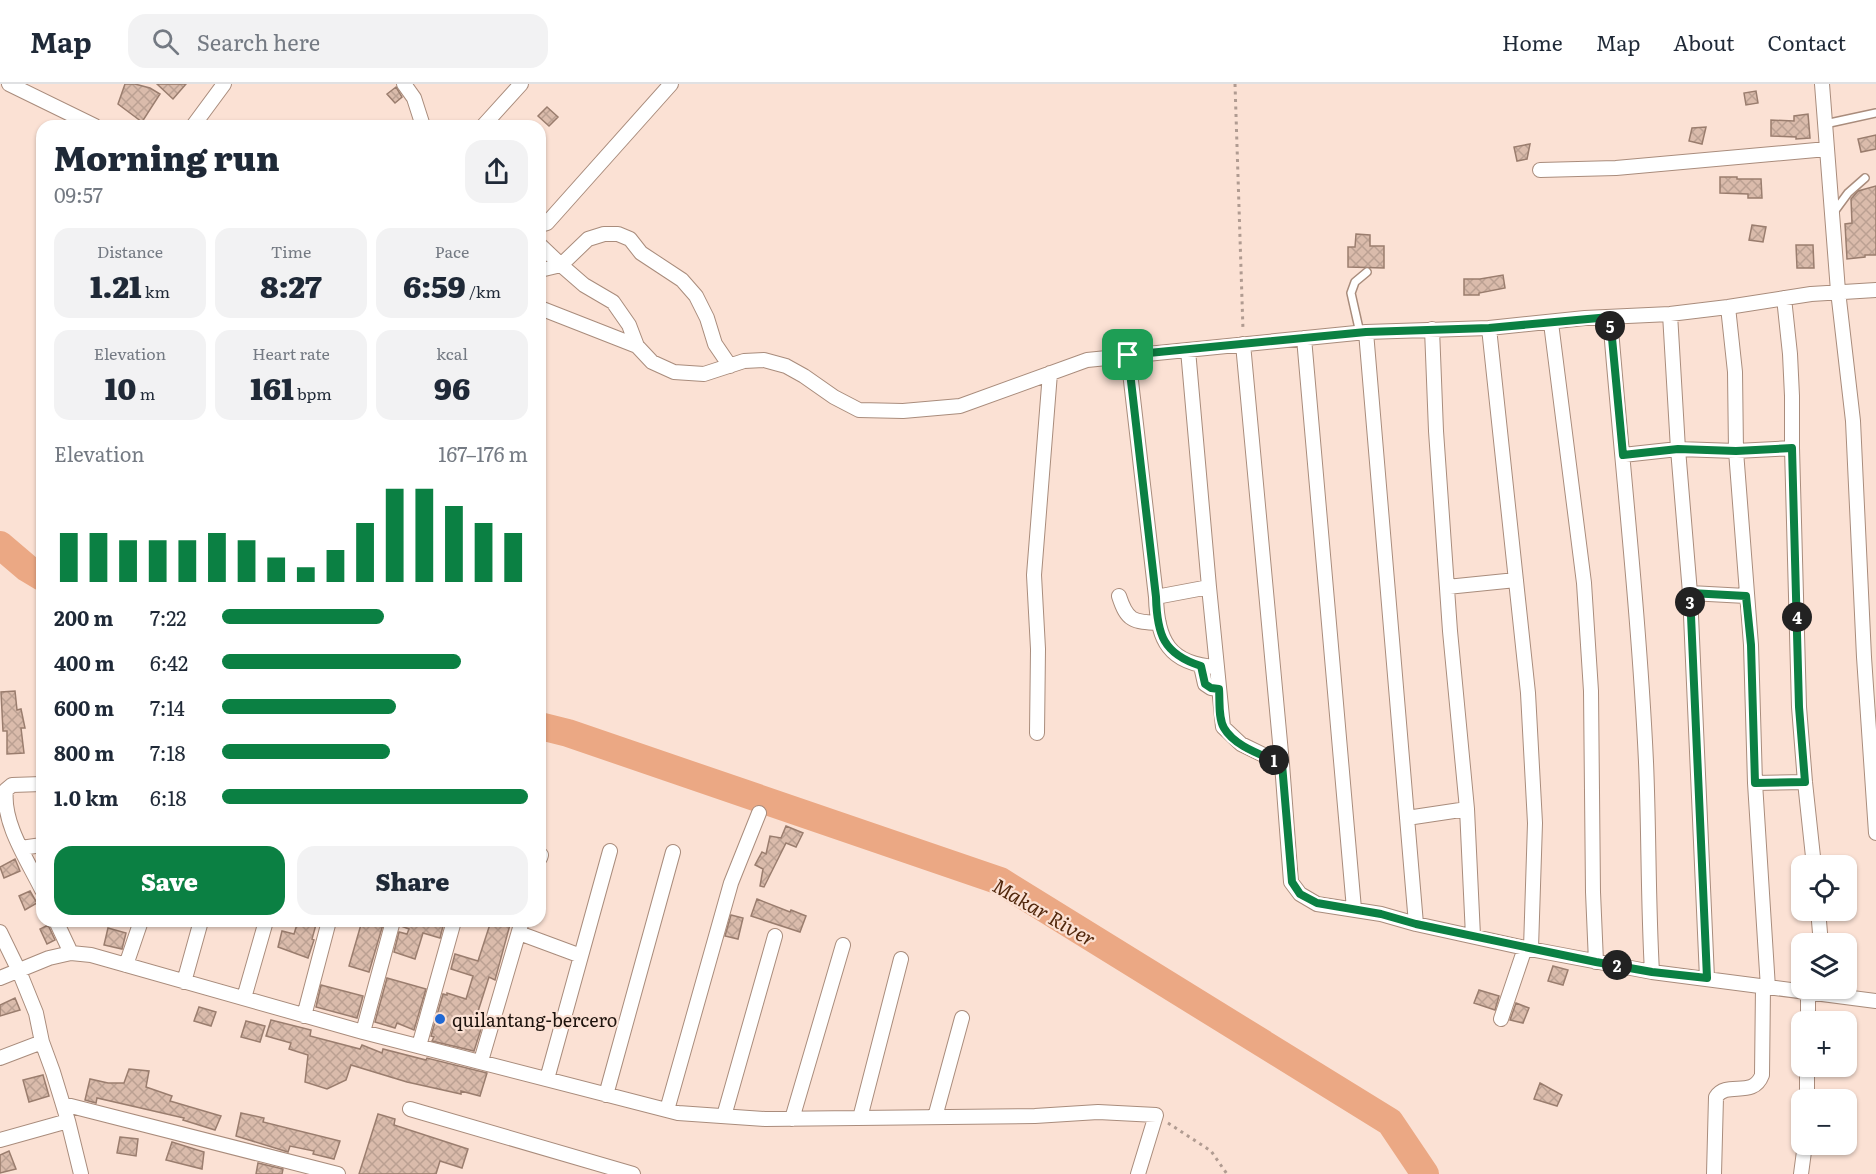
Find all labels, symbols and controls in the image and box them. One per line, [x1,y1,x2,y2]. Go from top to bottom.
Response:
search box [128,14,548,68]
text: Map [30,20,92,62]
icon: search [149,25,182,58]
text: Search here [197,25,320,58]
text: Home [1502,26,1563,57]
text: Map [1596,26,1640,57]
text: About [1673,26,1735,57]
text: Contact [1768,26,1846,57]
text: Morning run [54,132,280,181]
button: share [465,140,528,203]
text: 09:57 [54,179,103,209]
text: Distance [97,239,163,263]
text: Time [271,239,311,263]
text: Pace [435,239,469,263]
text: 1.21 [90,263,142,307]
text: 8:27 [260,263,322,307]
text: 6:59 [403,263,466,307]
text: km [142,279,170,303]
text: /km [466,279,501,303]
pin: 5 [1595,311,1625,341]
text: 5 [1606,314,1614,338]
pin [1102,329,1153,380]
icon: arrive [1111,338,1144,371]
text: Elevation [94,341,166,365]
text: Heart rate [252,341,330,365]
text: kcal [436,341,468,365]
text: 10 [105,365,136,409]
text: 161 [250,365,294,409]
text: 96 [434,365,470,409]
text: m [136,381,155,405]
text: bpm [294,381,332,405]
text: Elevation [54,438,144,468]
text: 167–176 m [438,438,528,468]
pin: 3 [1675,587,1705,617]
text: 3 [1686,590,1694,614]
text: 200 m [54,602,113,632]
text: 7:22 [150,602,186,632]
pin: 4 [1782,602,1812,632]
text: 4 [1792,605,1802,629]
text: 400 m [54,647,115,677]
text: 6:42 [150,647,188,677]
text: 600 m [54,692,114,722]
text: 7:14 [150,692,185,722]
text: 800 m [54,737,114,767]
text: 7:18 [150,737,186,767]
pin: 1 [1259,745,1289,775]
text: 1 [1271,748,1277,772]
text: 1.0 km [54,782,119,812]
text: 6:18 [150,782,187,812]
button: Save [54,846,285,915]
button: Share [297,846,528,915]
map controls [1791,855,1857,1155]
button: locate [1791,855,1857,921]
water label: Makar River [988,869,1102,953]
button: layers [1791,933,1857,999]
pin: 2 [1602,950,1632,980]
text: 2 [1613,953,1621,977]
place label: quilantang-bercero [452,1006,617,1033]
button: + [1791,1011,1857,1077]
marker: quilantang-bercero [433,1012,447,1026]
button: − [1791,1089,1857,1155]

